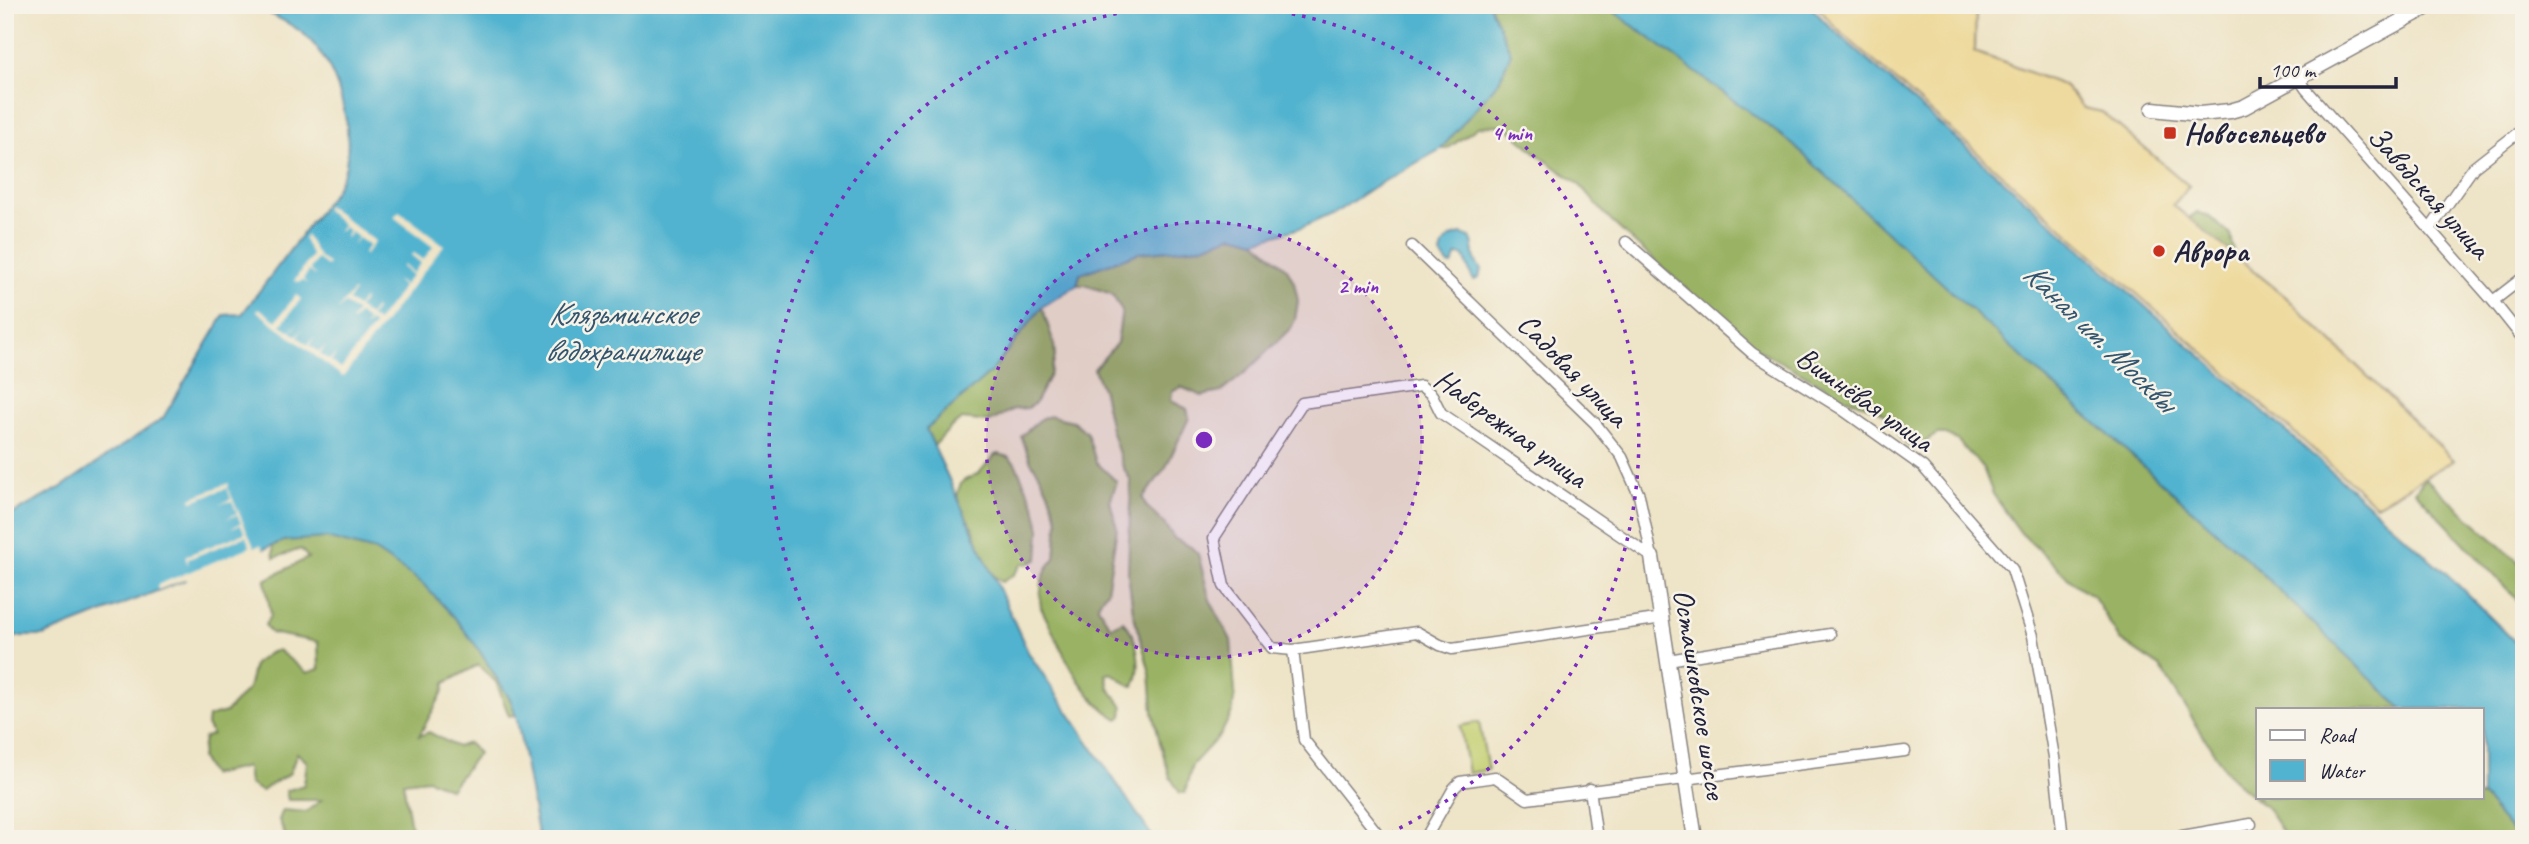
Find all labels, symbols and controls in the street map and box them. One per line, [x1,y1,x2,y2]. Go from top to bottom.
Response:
scale bar [2260,46,2396,90]
text: 100 m [2270,57,2317,83]
place label: Новосельцево [2184,114,2327,152]
street label: Заводская улица [2359,117,2500,268]
text: 4 min [1492,120,1532,146]
marker: Новосельцево [2162,125,2178,141]
place label: Аврора [2173,232,2250,270]
marker: Аврора [2151,243,2167,259]
water label: Канал им. Москвы [2015,253,2189,424]
text: 2 min [1338,273,1378,299]
water label: Клязьминское водохранилище [545,293,704,371]
street label: Садовая улица [1509,305,1638,436]
street label: Вишнёвая улица [1789,338,1943,461]
street label: Набережная улица [1427,360,1597,497]
centre of rings [1192,428,1216,452]
street label: Осташковское шоссе [1665,586,1736,804]
legend [2256,708,2484,798]
text: Road [2319,722,2358,748]
text: Water [2319,758,2366,784]

